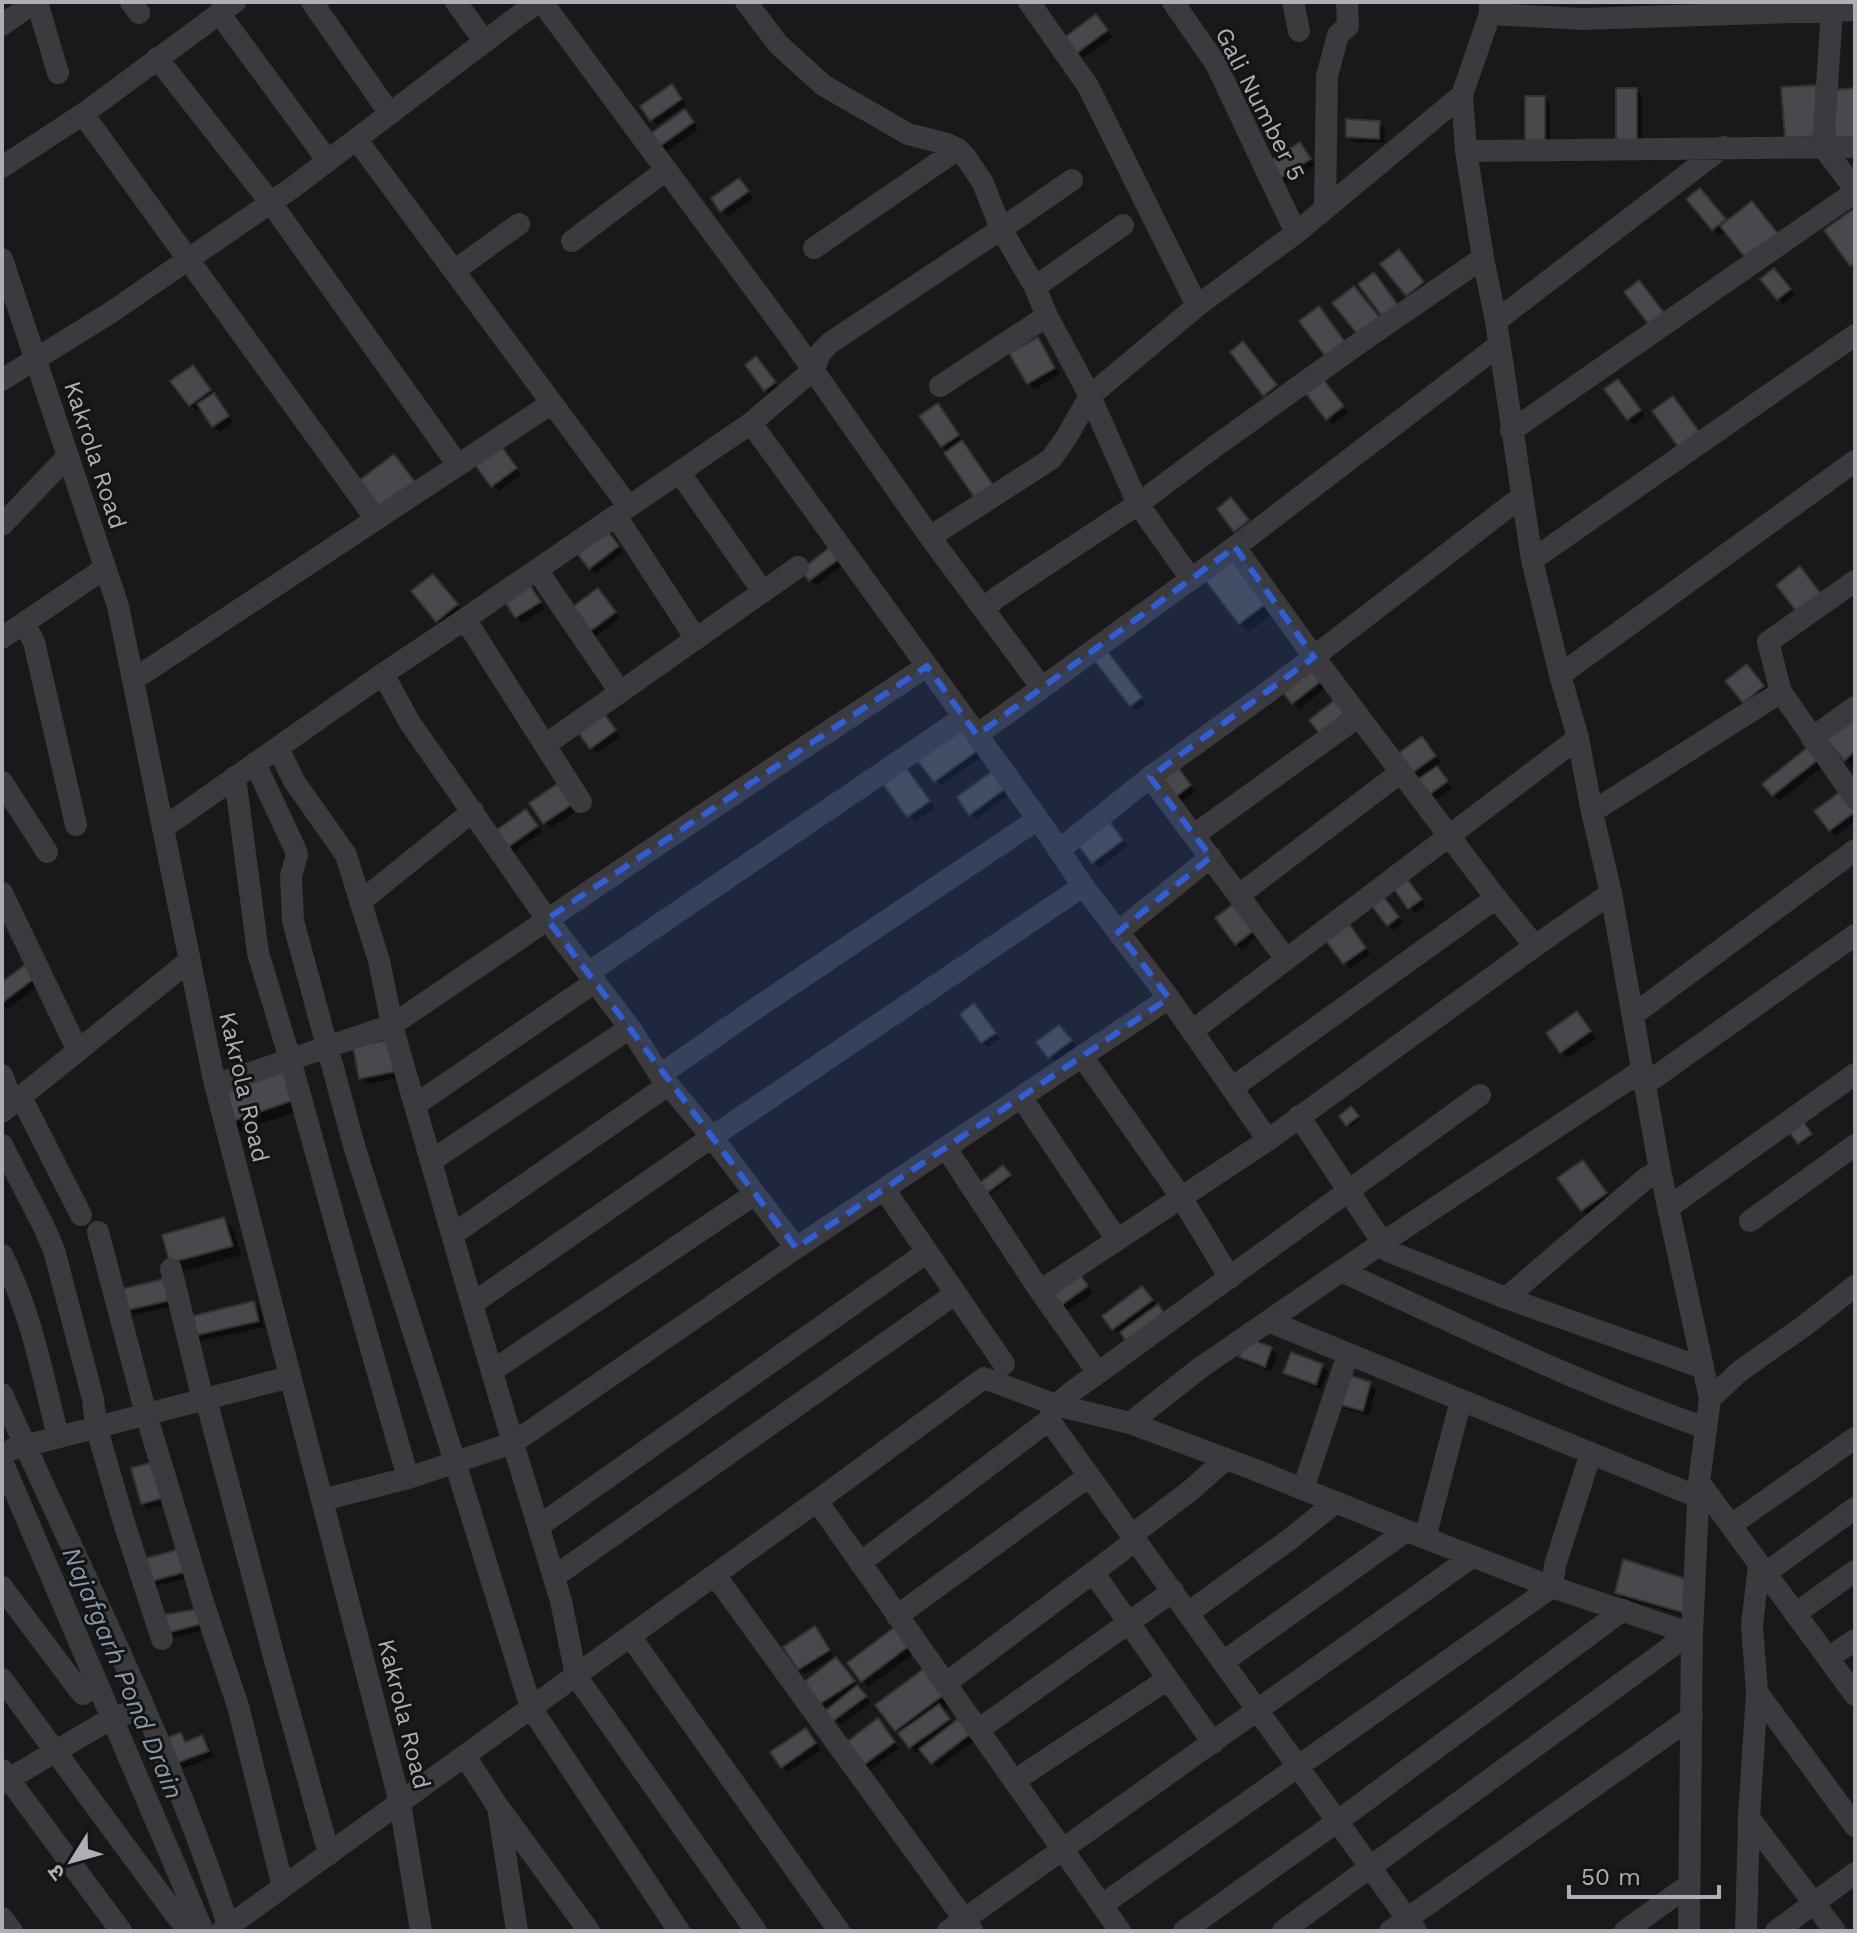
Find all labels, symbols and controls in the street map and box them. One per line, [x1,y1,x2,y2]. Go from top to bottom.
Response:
street label: Gali Number 5 [1209,23,1311,185]
street label: Kakrola Road [58,378,132,532]
street label: Kakrola Road [213,1009,275,1165]
water label: Najafgarh Pond Drain [56,1542,190,1804]
street label: Kakrola Road [372,1636,436,1792]
north arrow [32,1821,112,1901]
scale bar [1569,1849,1719,1899]
text: उ [42,1859,70,1885]
text: 50 m [1581,1863,1641,1891]

